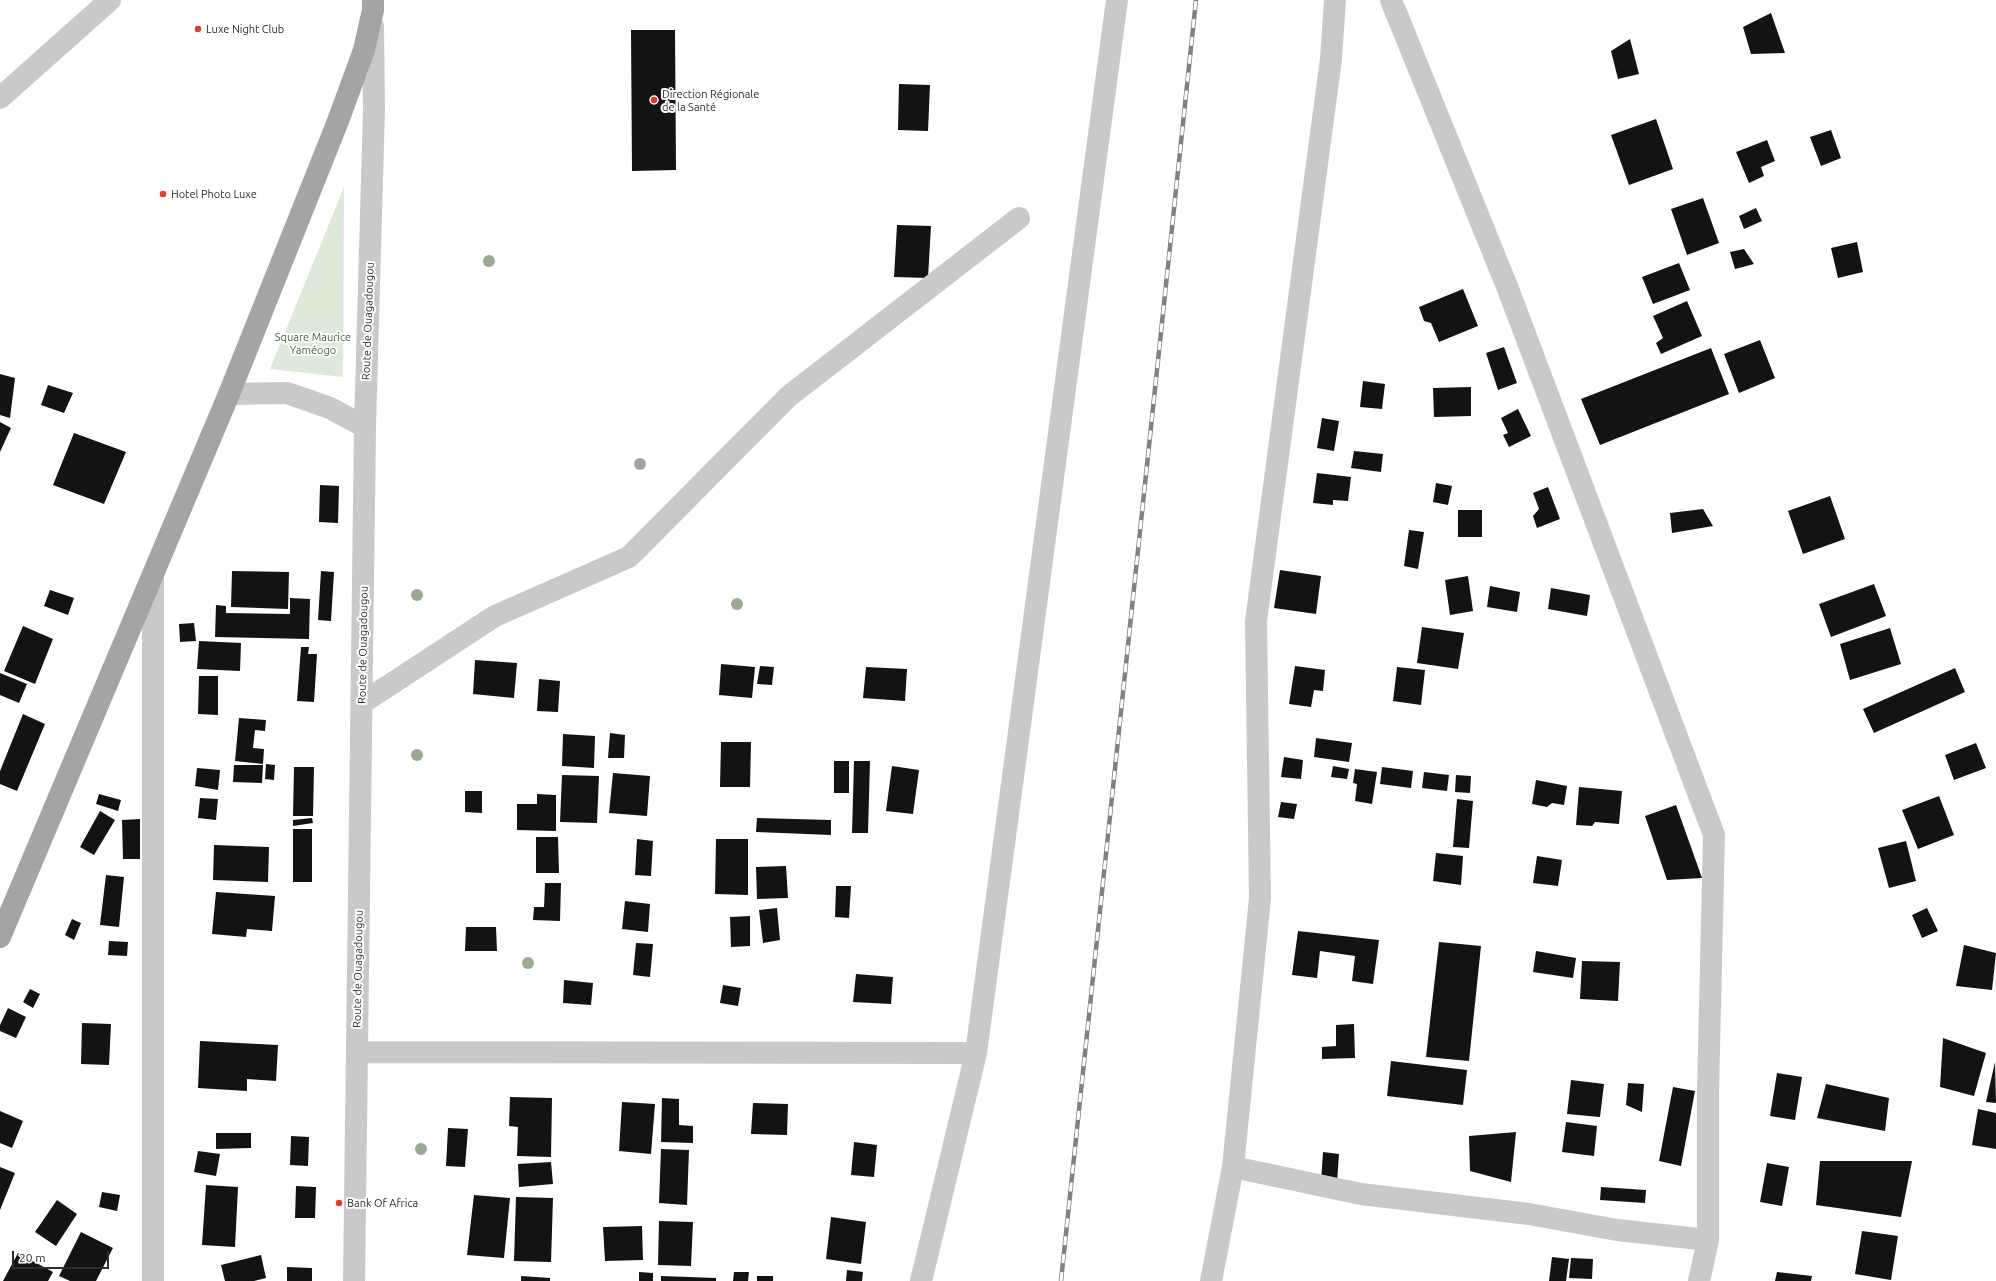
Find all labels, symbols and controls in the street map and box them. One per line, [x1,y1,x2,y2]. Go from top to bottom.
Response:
place label: Luxe Night Club [206,22,284,36]
marker: Luxe Night Club [193,24,203,34]
place label: Direction Régionale de la Santé [662,87,759,113]
marker: Direction Régionale de la Santé [649,95,659,105]
place label: Hotel Photo Luxe [171,187,257,201]
marker: Hotel Photo Luxe [158,189,168,199]
street label: Route de Ouagadougou [359,262,377,380]
park label: Square Maurice Yaméogo [275,330,351,356]
street label: Route de Ouagadougou [355,586,371,704]
street label: Route de Ouagadougou [350,910,366,1028]
place label: Bank Of Africa [347,1196,418,1210]
marker: Bank Of Africa [334,1198,344,1208]
scale bar [14,1243,111,1269]
text: 20 m [19,1251,46,1264]

